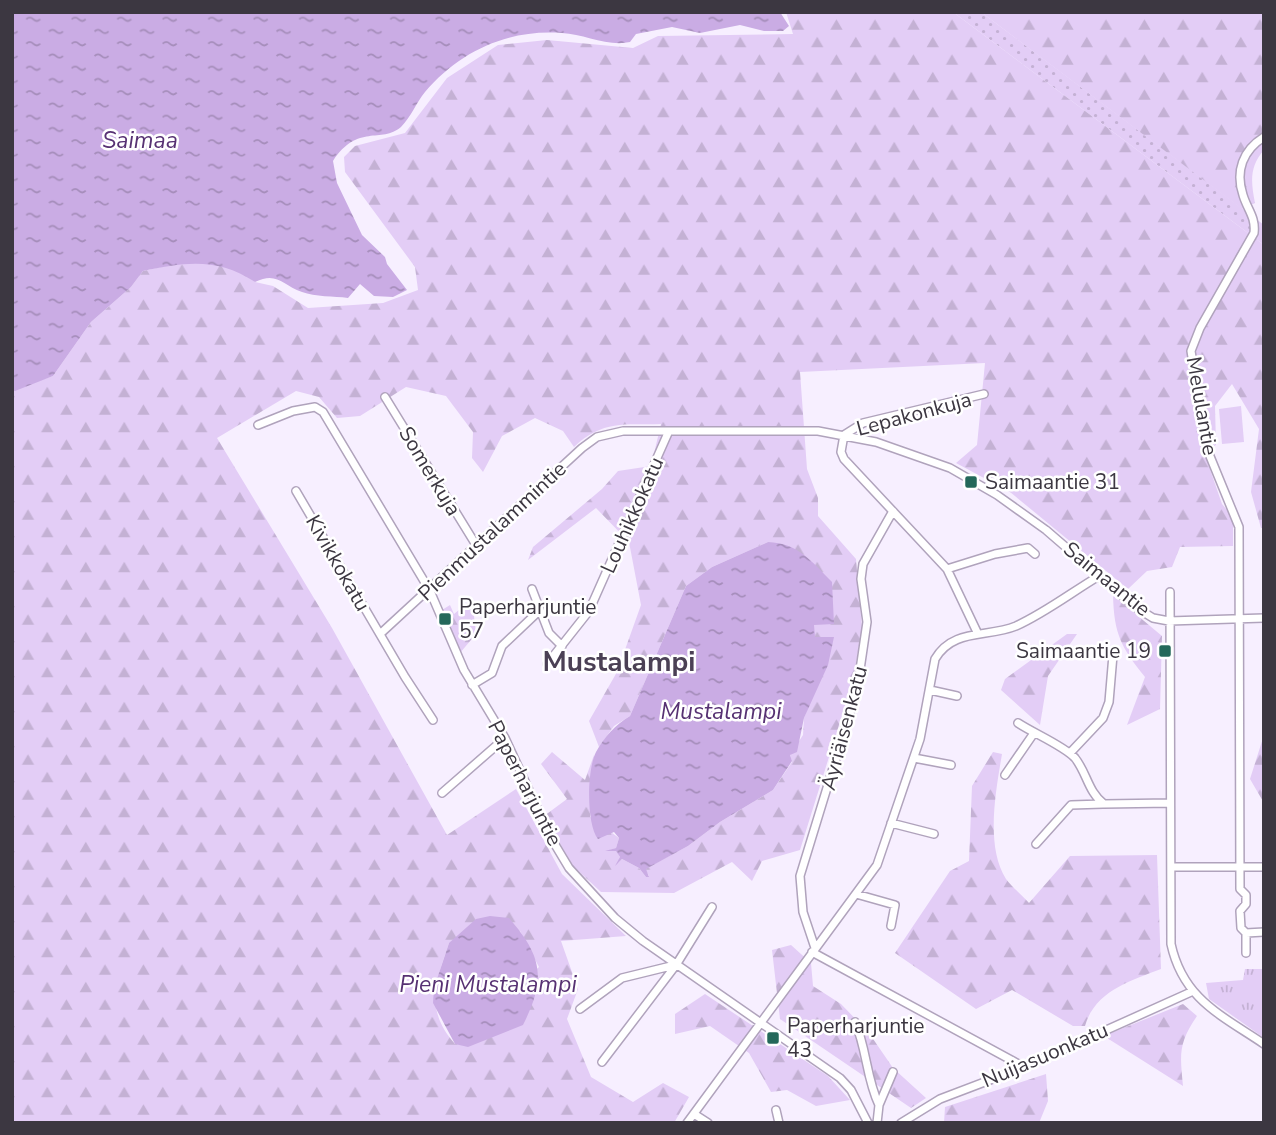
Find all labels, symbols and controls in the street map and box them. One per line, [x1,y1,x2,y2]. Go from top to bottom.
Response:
water label: Saimaa [102,125,178,156]
street label: Melulantie [1180,354,1224,458]
street label: Lepakonkuja [853,385,975,443]
street label: Somerkuja [392,421,468,521]
street label: Louhikkokatu [594,452,670,578]
street label: Pienmustalammintie [412,455,572,607]
place label: Saimaantie 31 [985,468,1120,496]
marker: Saimaantie 31 [963,474,979,490]
street label: Kivikkokatu [299,510,377,616]
street label: Saimaantie [1058,535,1156,623]
place label: Paperharjuntie 57 [459,593,597,645]
marker: Paperharjuntie 57 [437,611,453,627]
place label: Saimaantie 19 [1016,637,1151,665]
district label: Mustalampi [543,643,695,681]
marker: Saimaantie 19 [1157,643,1173,659]
street label: Äyriäisenkatu [814,663,874,793]
water label: Mustalampi [660,696,782,727]
street label: Paperharjuntie [481,715,569,851]
water label: Pieni Mustalampi [399,969,577,1000]
place label: Paperharjuntie 43 [787,1012,925,1064]
street label: Nuijasuonkatu [978,1016,1112,1094]
marker: Paperharjuntie 43 [765,1030,781,1046]

